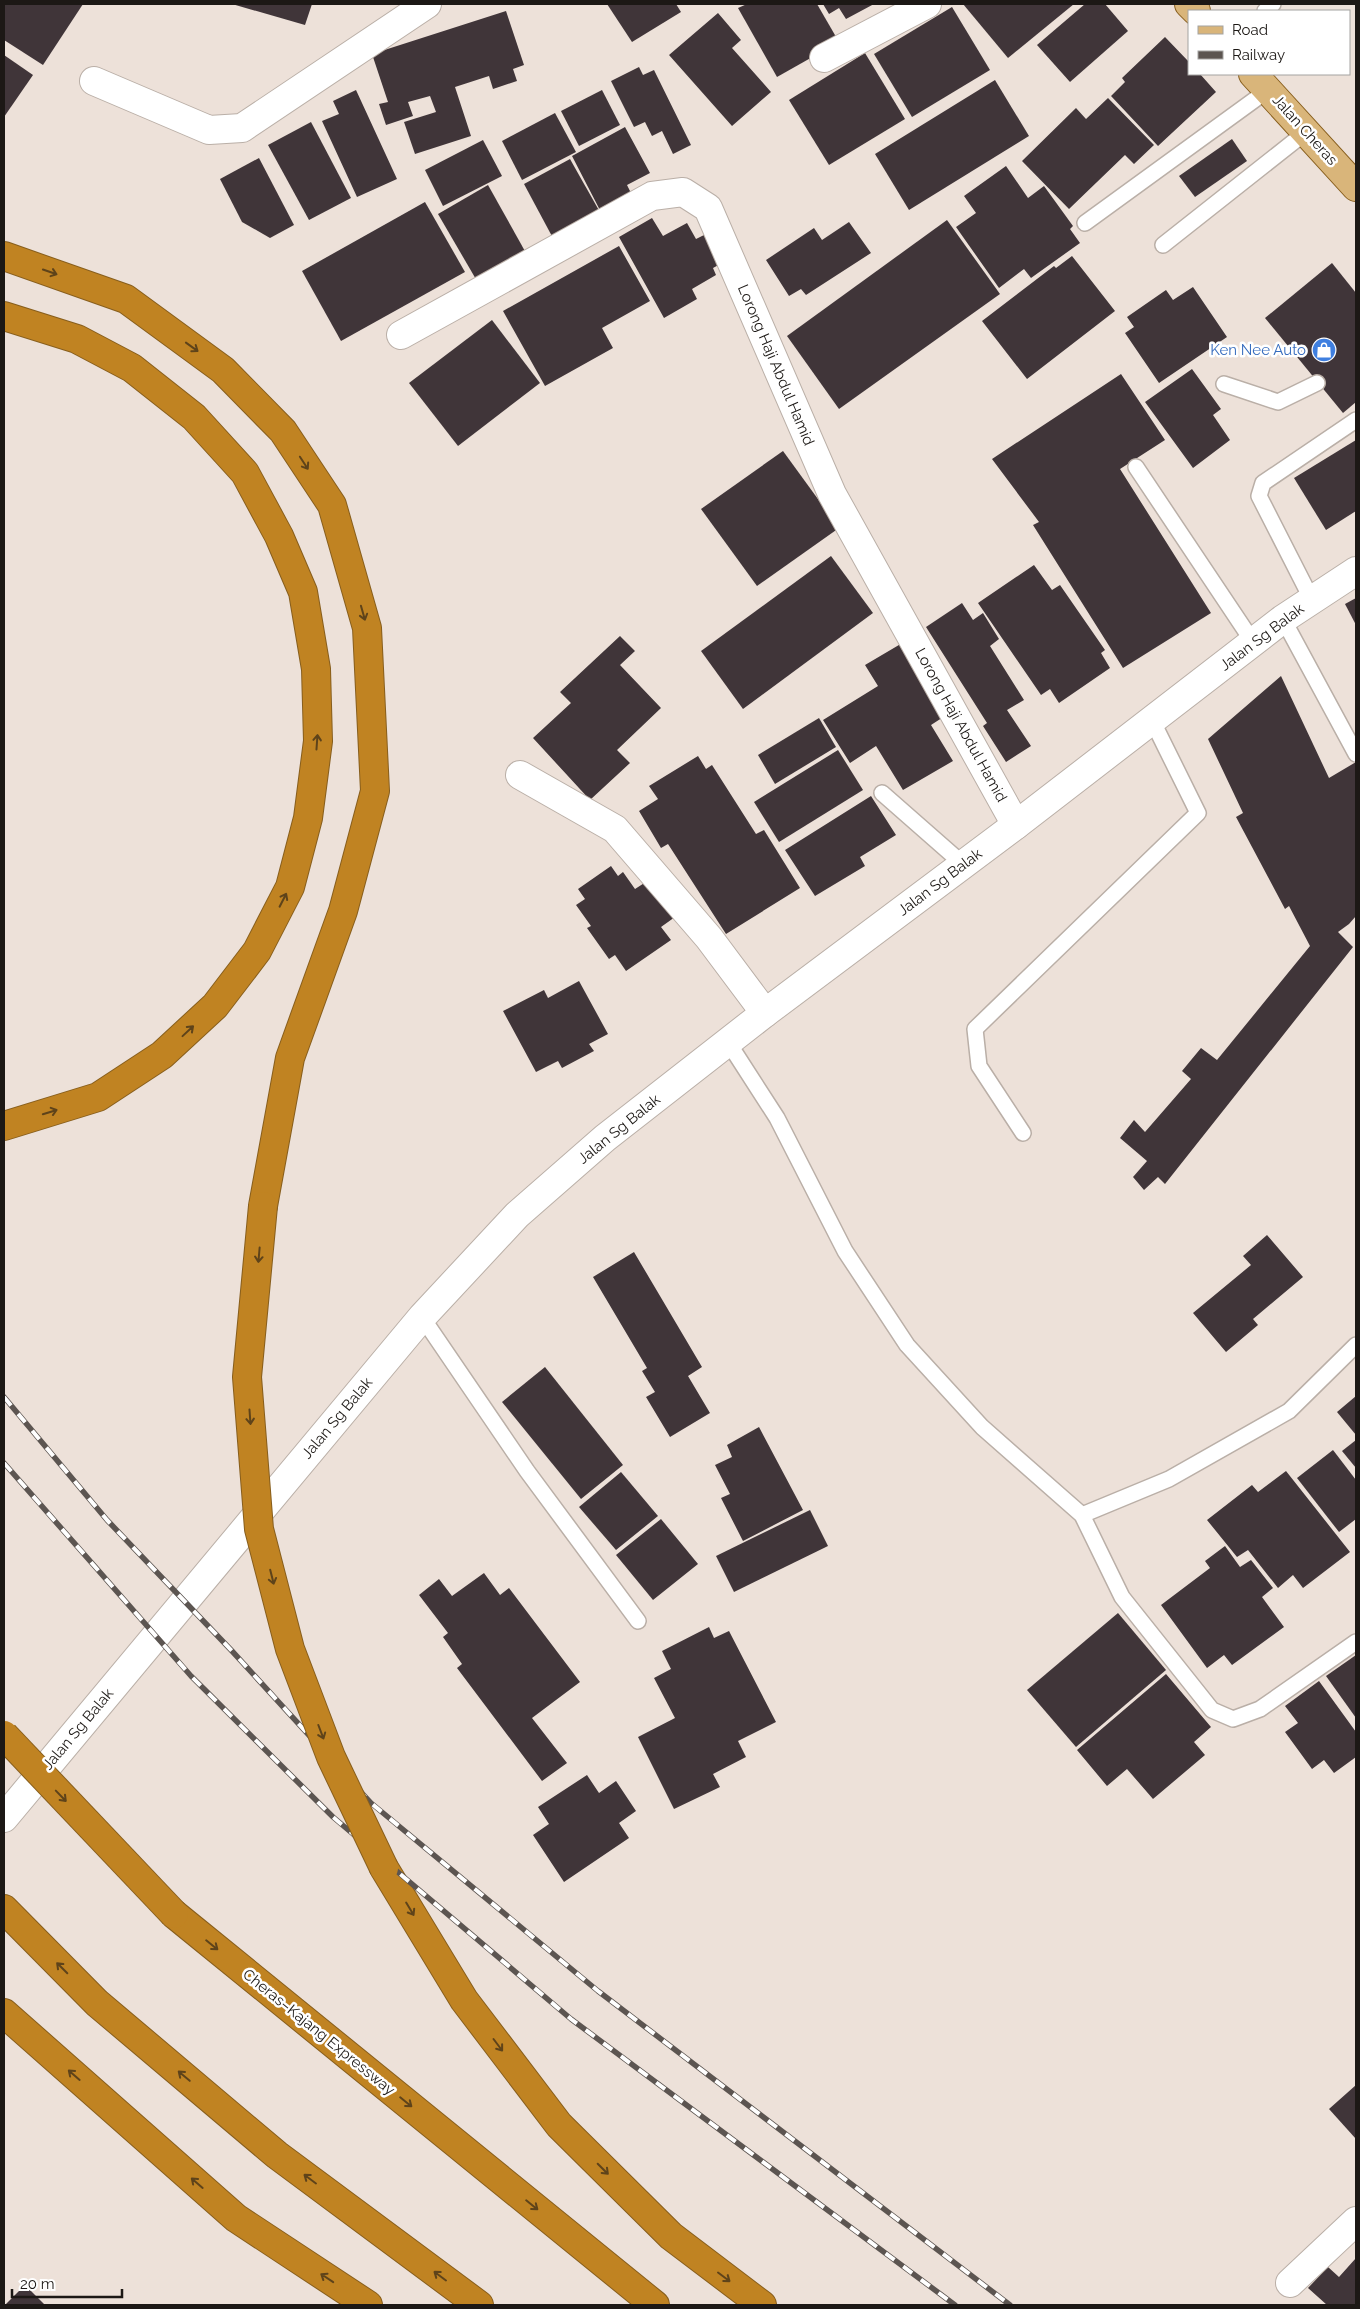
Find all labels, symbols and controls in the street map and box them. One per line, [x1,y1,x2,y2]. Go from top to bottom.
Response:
legend [1188,10,1350,75]
text: Road [1232,21,1268,39]
text: Railway [1232,46,1285,64]
street label: Jalan Cheras [1269,91,1341,169]
one-way arrow [42,268,57,277]
street label: Lorong Haji Abdul Hamid [734,282,818,448]
shop icon: Ken Nee Auto [1311,337,1337,363]
place label: Ken Nee Auto [1210,341,1306,359]
one-way arrow [185,342,199,352]
one-way arrow [299,455,309,469]
street label: Jalan Sg Balak [1216,599,1308,674]
one-way arrow [358,604,368,620]
street label: Lorong Haji Abdul Hamid [911,645,1011,805]
one-way arrow [313,735,322,751]
street label: Jalan Sg Balak [894,844,986,919]
one-way arrow [279,893,288,908]
one-way arrow [182,1025,195,1037]
street label: Jalan Sg Balak [574,1090,664,1168]
one-way arrow [42,1107,58,1117]
one-way arrow [254,1246,263,1262]
street label: Jalan Sg Balak [298,1374,376,1462]
one-way arrow [246,1408,255,1424]
one-way arrow [267,1569,277,1585]
street label: Jalan Sg Balak [39,1685,117,1773]
one-way arrow [317,1723,326,1739]
one-way arrow [55,1789,67,1801]
one-way arrow [405,1902,415,1916]
one-way arrow [205,1939,218,1950]
one-way arrow [56,1962,69,1974]
street label: Cheras–Kajang Expressway [239,1965,399,2099]
one-way arrow [493,2038,504,2051]
one-way arrow [68,2069,81,2081]
one-way arrow [178,2071,191,2082]
one-way arrow [399,2097,412,2108]
one-way arrow [597,2163,610,2175]
one-way arrow [303,2174,317,2184]
one-way arrow [190,2177,203,2188]
one-way arrow [525,2200,538,2211]
scale bar [12,2266,122,2298]
one-way arrow [433,2271,447,2281]
one-way arrow [717,2271,730,2282]
one-way arrow [321,2273,335,2283]
text: 20 m [20,2275,55,2293]

